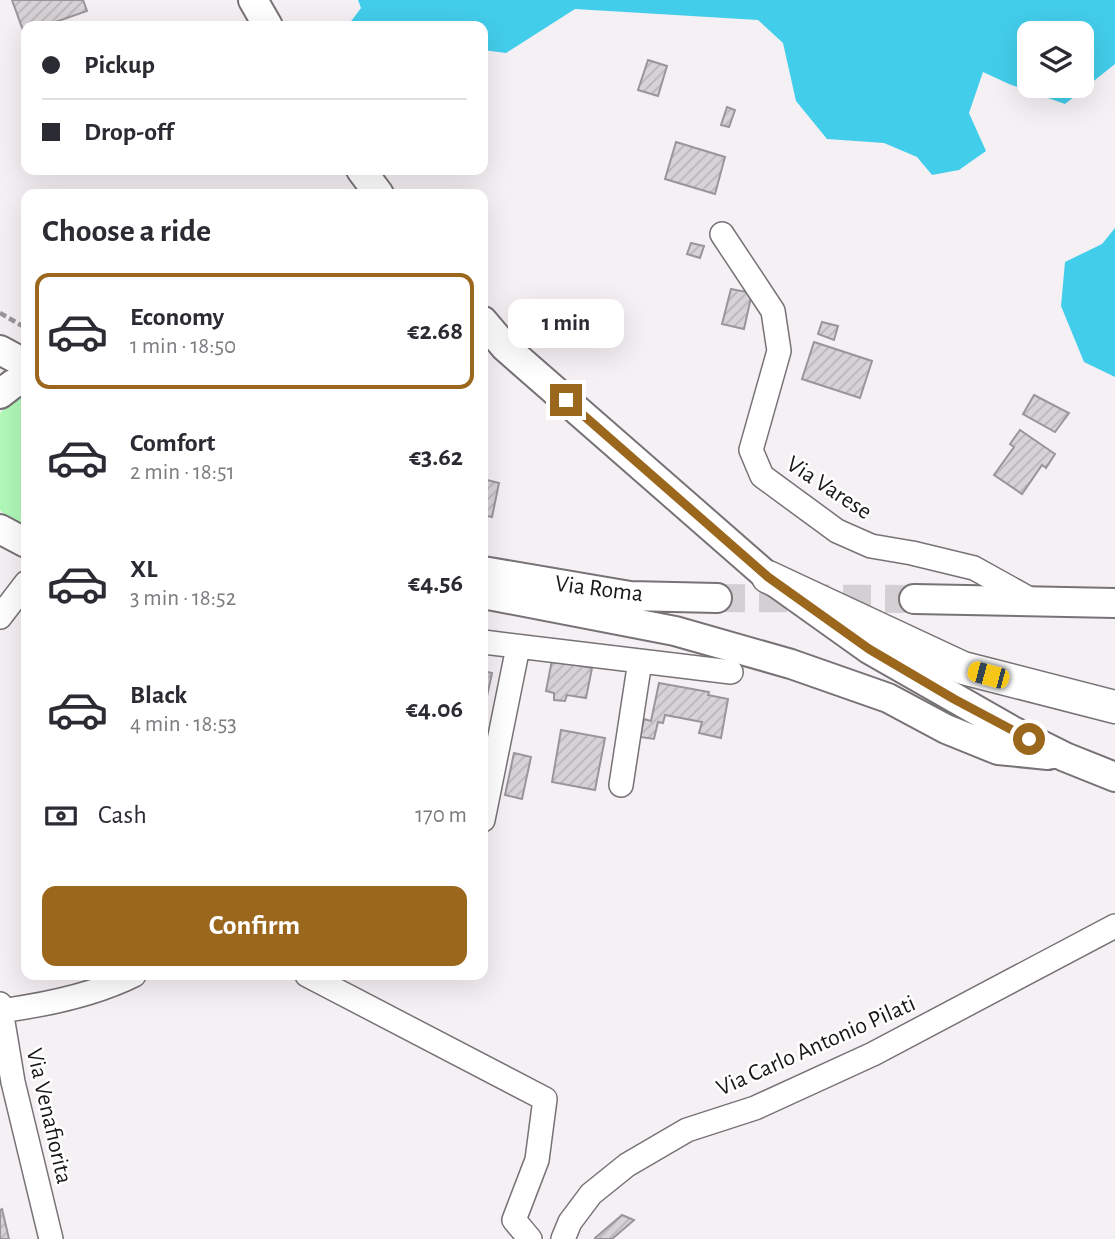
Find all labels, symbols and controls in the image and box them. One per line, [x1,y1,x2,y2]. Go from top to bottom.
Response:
map controls [1017,21,1094,98]
button: layers [1017,21,1094,98]
text: Pickup [84,52,155,78]
text: Drop-off [84,119,173,145]
text: Choose a ride [42,215,211,247]
callout: 1 min [508,298,624,348]
icon: car [46,300,109,363]
text: Economy [130,304,224,330]
text: 1 min [542,312,590,335]
text: €2.68 [407,318,463,344]
text: 1 min · 18:50 [130,335,236,358]
route end [550,384,582,416]
icon: car [46,426,109,489]
text: Comfort [130,430,215,456]
text: €3.62 [409,444,463,470]
street label: Via Varese [782,452,876,524]
text: 2 min · 18:51 [130,461,235,484]
icon: car [46,552,109,615]
text: XL [130,556,157,582]
text: €4.56 [408,570,463,596]
street label: Via Roma [554,572,644,606]
text: 3 min · 18:52 [130,587,236,610]
car [965,659,1012,691]
icon: car [46,678,109,741]
text: Black [130,682,187,708]
text: €4.06 [406,696,463,722]
text: 4 min · 18:53 [130,713,237,736]
route start [1013,723,1045,755]
icon: cash [42,797,80,835]
text: Cash [98,802,147,828]
text: 170 m [415,804,467,827]
button: Confirm [42,886,467,966]
street label: Via Carlo Antonio Pilati [713,991,919,1101]
street label: Via Venafiorita [22,1046,76,1186]

